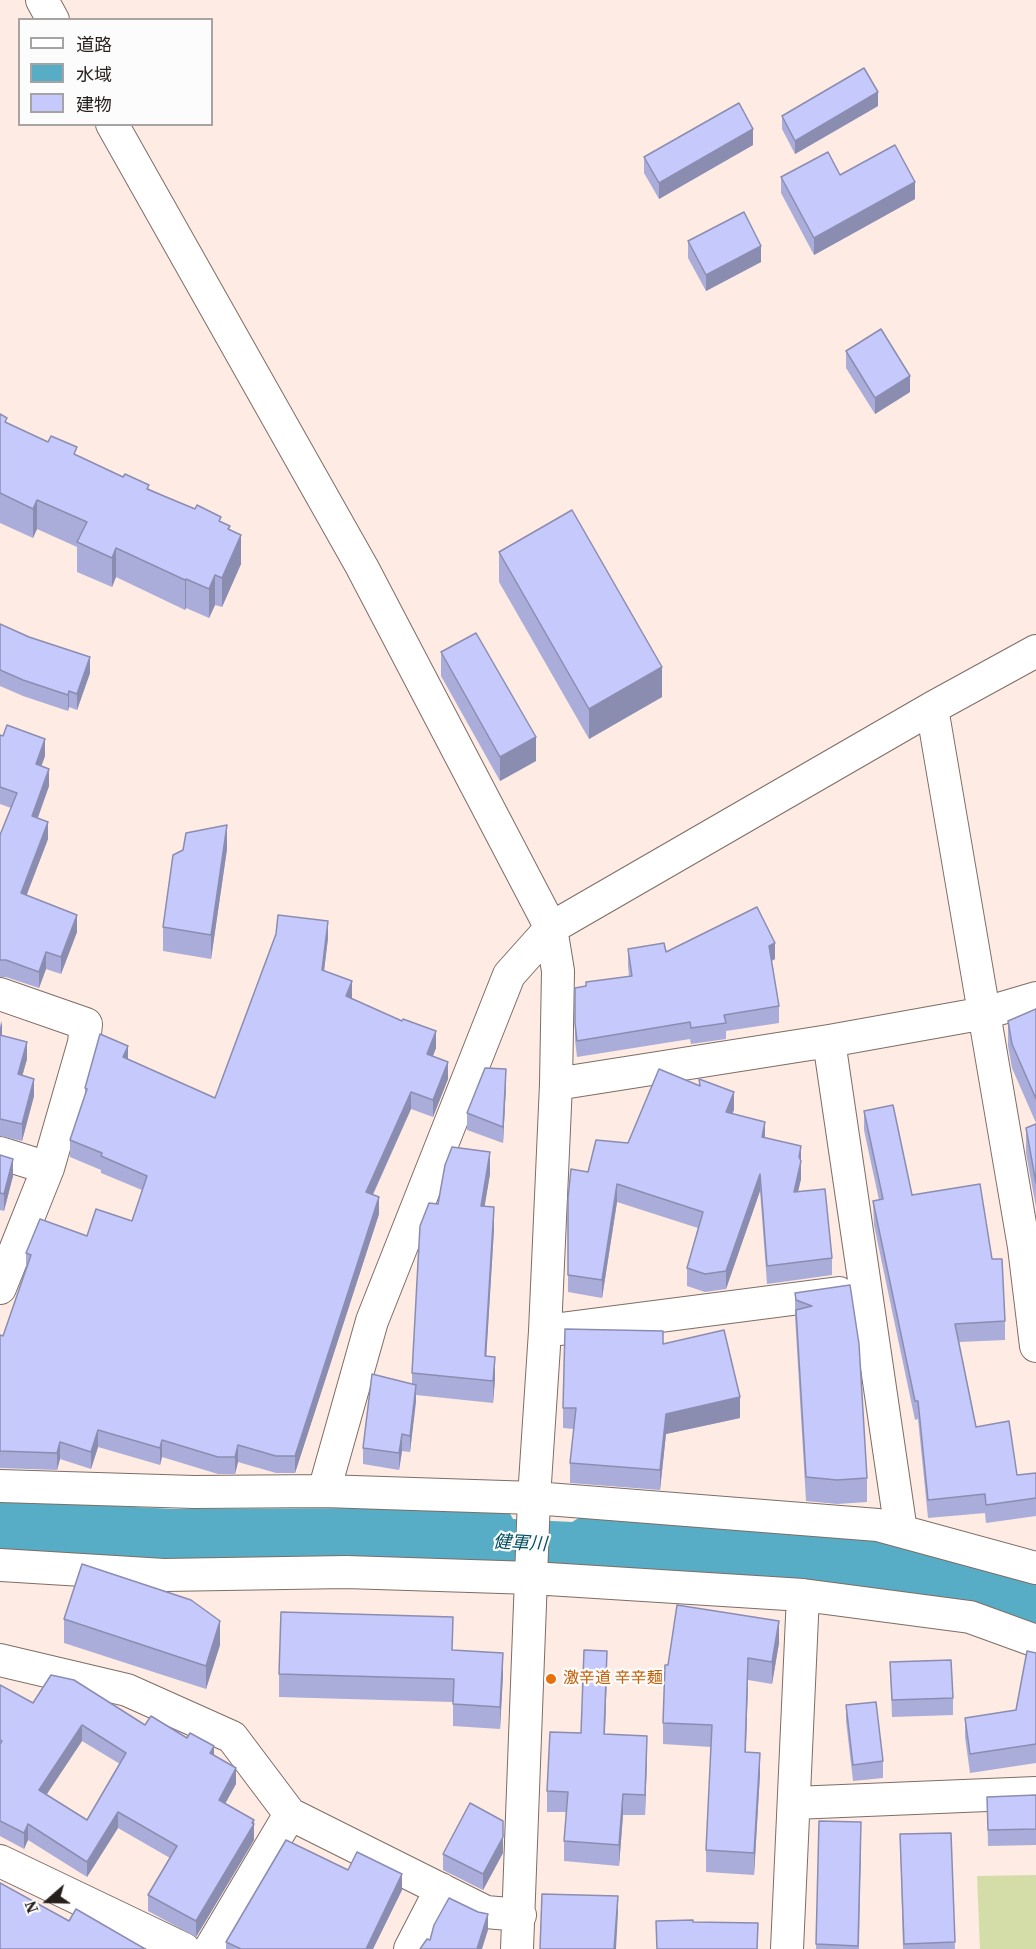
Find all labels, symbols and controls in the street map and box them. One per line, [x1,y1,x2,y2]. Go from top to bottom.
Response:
legend [18,18,213,126]
text: 道路 [76,32,112,57]
text: 水域 [76,62,112,87]
text: 建物 [76,92,112,117]
water label: 健軍川 [492,1532,548,1556]
place label: 激辛道 辛辛麺 [563,1669,663,1689]
marker: 激辛道 辛辛麺 [544,1672,558,1686]
north arrow [18,1871,78,1931]
text: N [19,1898,43,1916]

